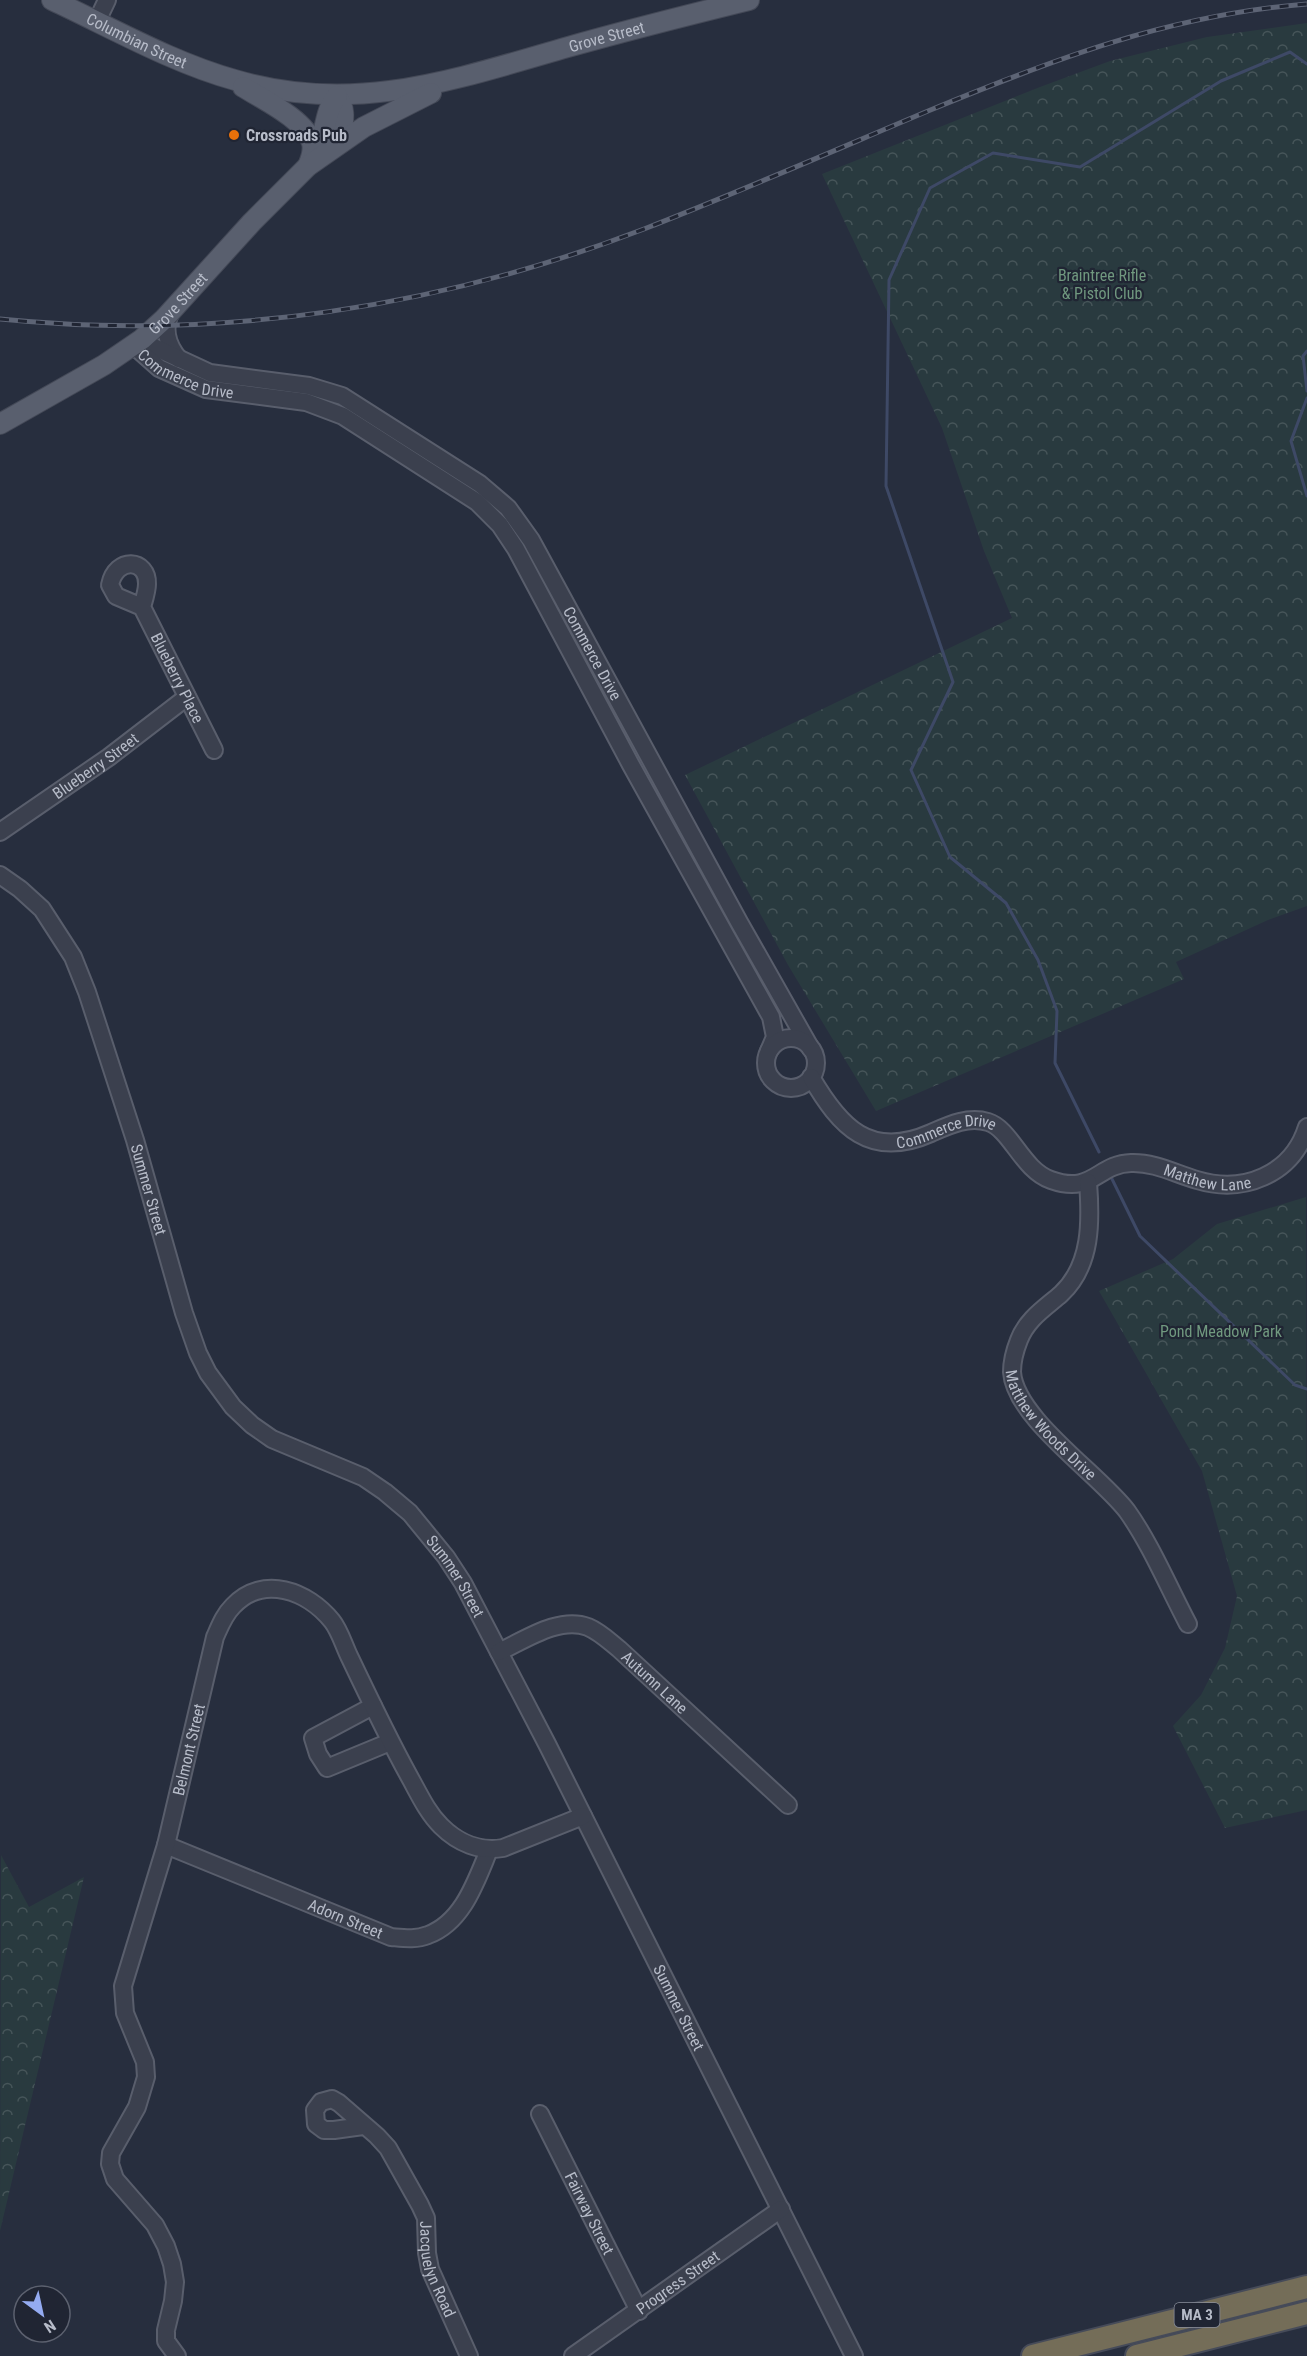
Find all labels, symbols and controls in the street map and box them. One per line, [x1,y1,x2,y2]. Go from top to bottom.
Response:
street label: Columbian Street [83,9,190,73]
street label: Grove Street [567,18,647,56]
place label: Crossroads Pub [246,126,347,145]
marker: Crossroads Pub [227,128,241,142]
park label: Braintree Rifle & Pistol Club [1058,266,1146,303]
street label: Grove Street [145,269,212,339]
street label: Commerce Drive [134,345,235,402]
street label: Commerce Drive [559,603,625,704]
street label: Blueberry Place [147,630,208,726]
street label: Blueberry Street [49,729,142,803]
street label: Commerce Drive [895,1111,1000,1153]
street label: Summer Street [127,1142,171,1238]
street label: Matthew Lane [1161,1160,1253,1195]
park label: Pond Meadow Park [1160,1322,1283,1341]
street label: Matthew Woods Drive [1002,1369,1100,1484]
street label: Summer Street [422,1532,488,1621]
street label: Autumn Lane [617,1647,692,1718]
street label: Belmont Street [169,1702,209,1797]
street label: Adorn Street [305,1895,386,1943]
street label: Summer Street [649,1962,708,2054]
street label: Fairway Street [561,2169,618,2258]
street label: Jacquelyn Road [416,2221,459,2320]
street label: Progress Street [633,2246,723,2318]
north arrow [12,2284,72,2344]
road number: MA 3 [1174,2303,1220,2327]
text: N [41,2316,59,2337]

